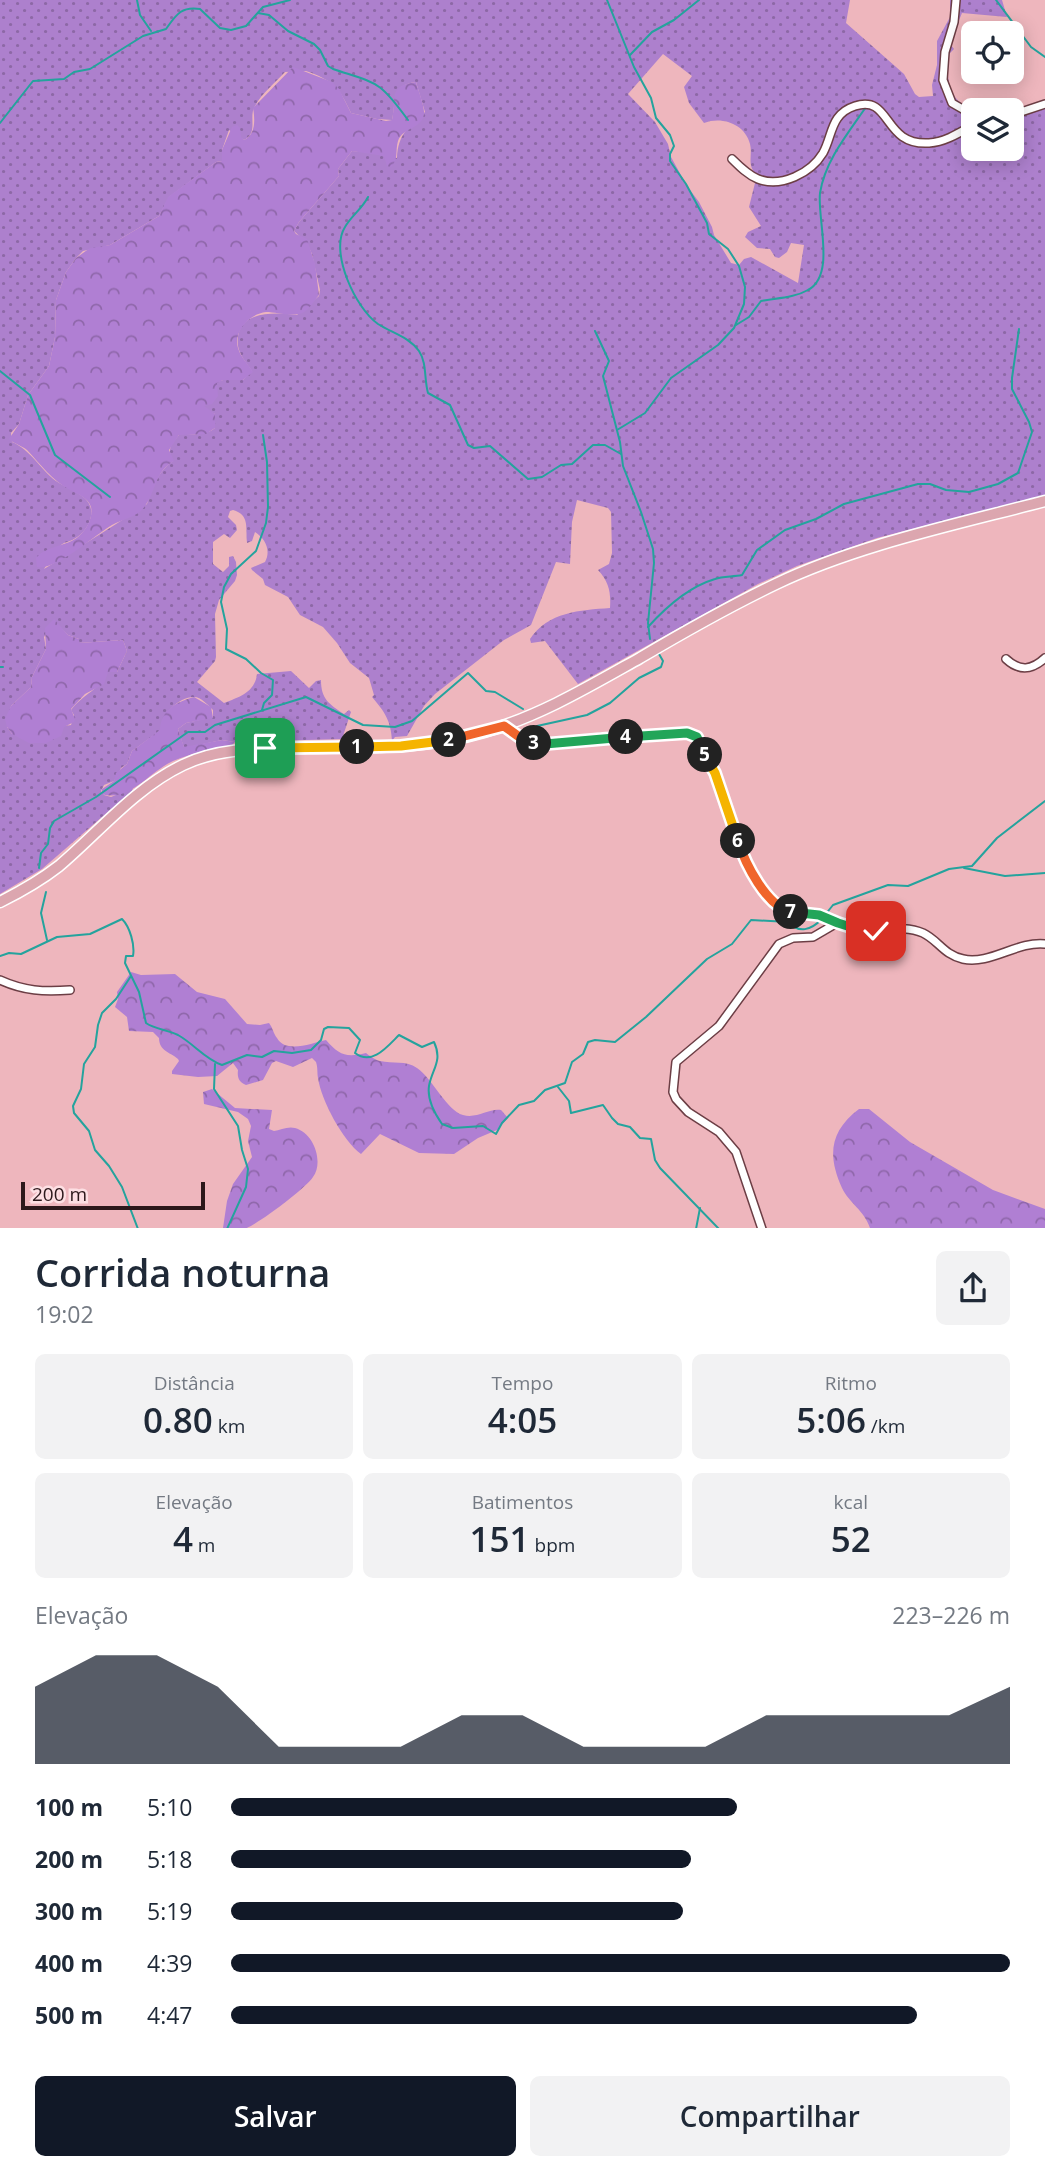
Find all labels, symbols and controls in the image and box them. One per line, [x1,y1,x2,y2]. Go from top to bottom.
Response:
map controls [961,21,1024,161]
button: locate [961,21,1024,84]
button: layers [961,98,1024,161]
pin [235,718,295,778]
pin: 4 [608,720,644,754]
pin: 2 [432,722,466,758]
text: 4 [620,723,631,749]
text: 2 [443,726,454,752]
pin: 3 [516,726,552,760]
icon: arrive [246,729,284,767]
text: 3 [528,729,539,755]
pin: 1 [340,730,374,764]
text: 1 [351,733,362,759]
pin: 5 [688,738,722,772]
text: 5 [699,741,710,767]
pin: 6 [720,824,756,858]
text: 6 [732,827,743,853]
pin: 7 [774,894,808,930]
text: 7 [785,898,796,924]
pin [846,901,906,961]
icon: check [857,912,895,950]
scale bar [21,1180,205,1211]
text: 200 m [32,1181,87,1207]
text: Corrida noturna [35,1246,330,1298]
button: share [936,1251,1010,1325]
text: 19:02 [35,1298,94,1330]
text: Distância [154,1370,235,1396]
text: Tempo [492,1370,553,1396]
text: Ritmo [825,1370,877,1396]
text: 0.80 [143,1396,213,1443]
text: 4:05 [488,1396,557,1443]
text: 5:06 [796,1396,866,1443]
text: km [213,1413,245,1439]
text: /km [866,1413,905,1439]
text: Elevação [156,1489,233,1515]
text: Batimentos [472,1489,573,1515]
text: kcal [834,1489,868,1515]
text: 4 [173,1515,193,1562]
text: 151 [470,1515,530,1562]
text: 52 [831,1515,871,1562]
text: m [193,1532,215,1558]
text: bpm [530,1532,575,1558]
text: Elevação [35,1599,128,1631]
text: 223–226 m [892,1599,1010,1631]
text: 100 m [35,1791,103,1823]
text: 5:10 [147,1791,193,1823]
text: 200 m [35,1843,103,1875]
text: 5:18 [147,1843,193,1875]
text: 300 m [35,1895,103,1927]
text: 5:19 [147,1895,193,1927]
text: 400 m [35,1947,103,1979]
text: 4:39 [147,1947,193,1979]
text: 500 m [35,1999,103,2031]
text: 4:47 [147,1999,193,2031]
button: Salvar [35,2076,516,2156]
button: Compartilhar [530,2076,1010,2156]

